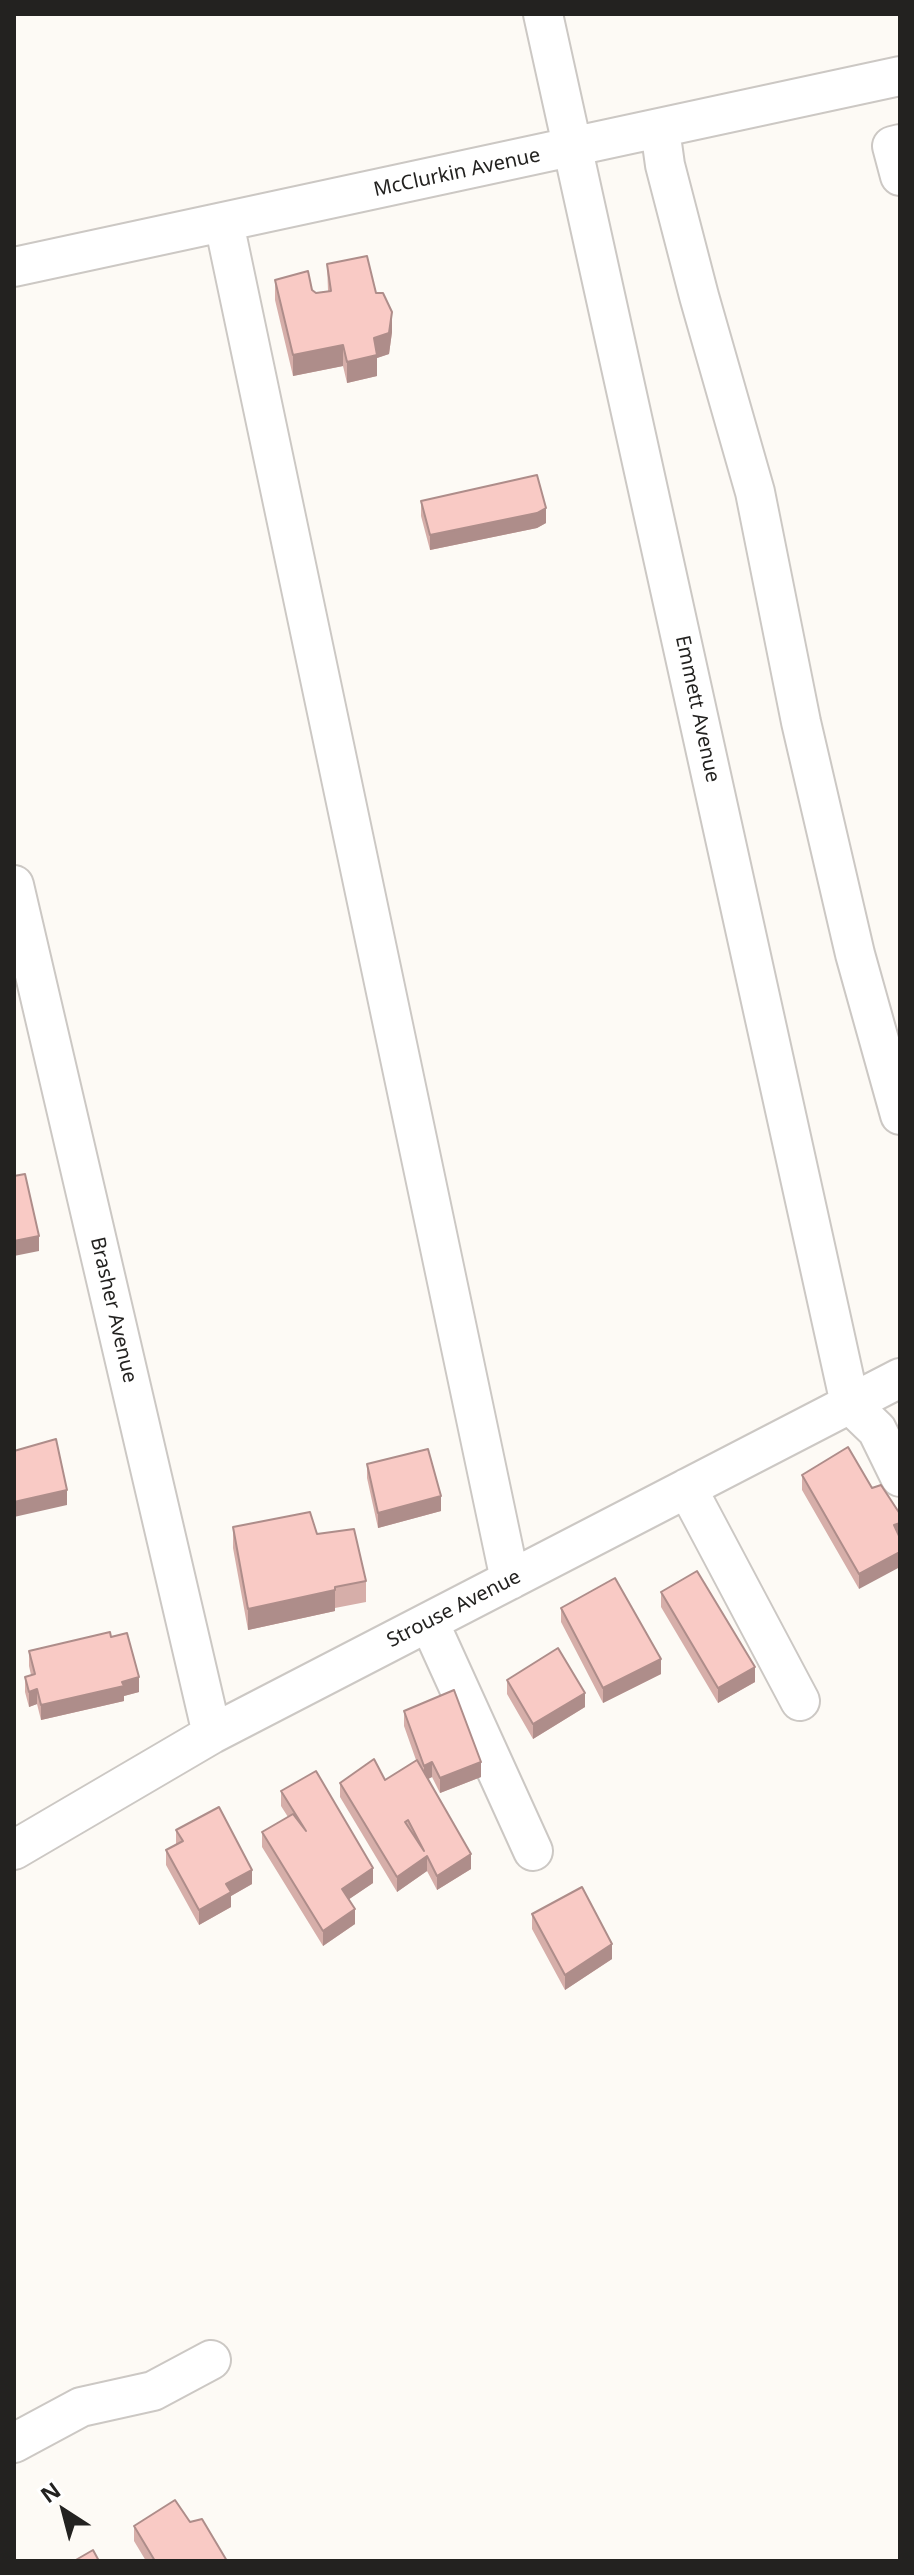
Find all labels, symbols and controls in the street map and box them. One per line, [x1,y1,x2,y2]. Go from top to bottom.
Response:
street label: McClurkin Avenue [371,144,543,202]
street label: Emmett Avenue [670,633,724,785]
street label: Brasher Avenue [85,1235,141,1385]
street label: Strouse Avenue [383,1565,525,1653]
north arrow [24,2471,104,2551]
text: N [34,2474,66,2509]

